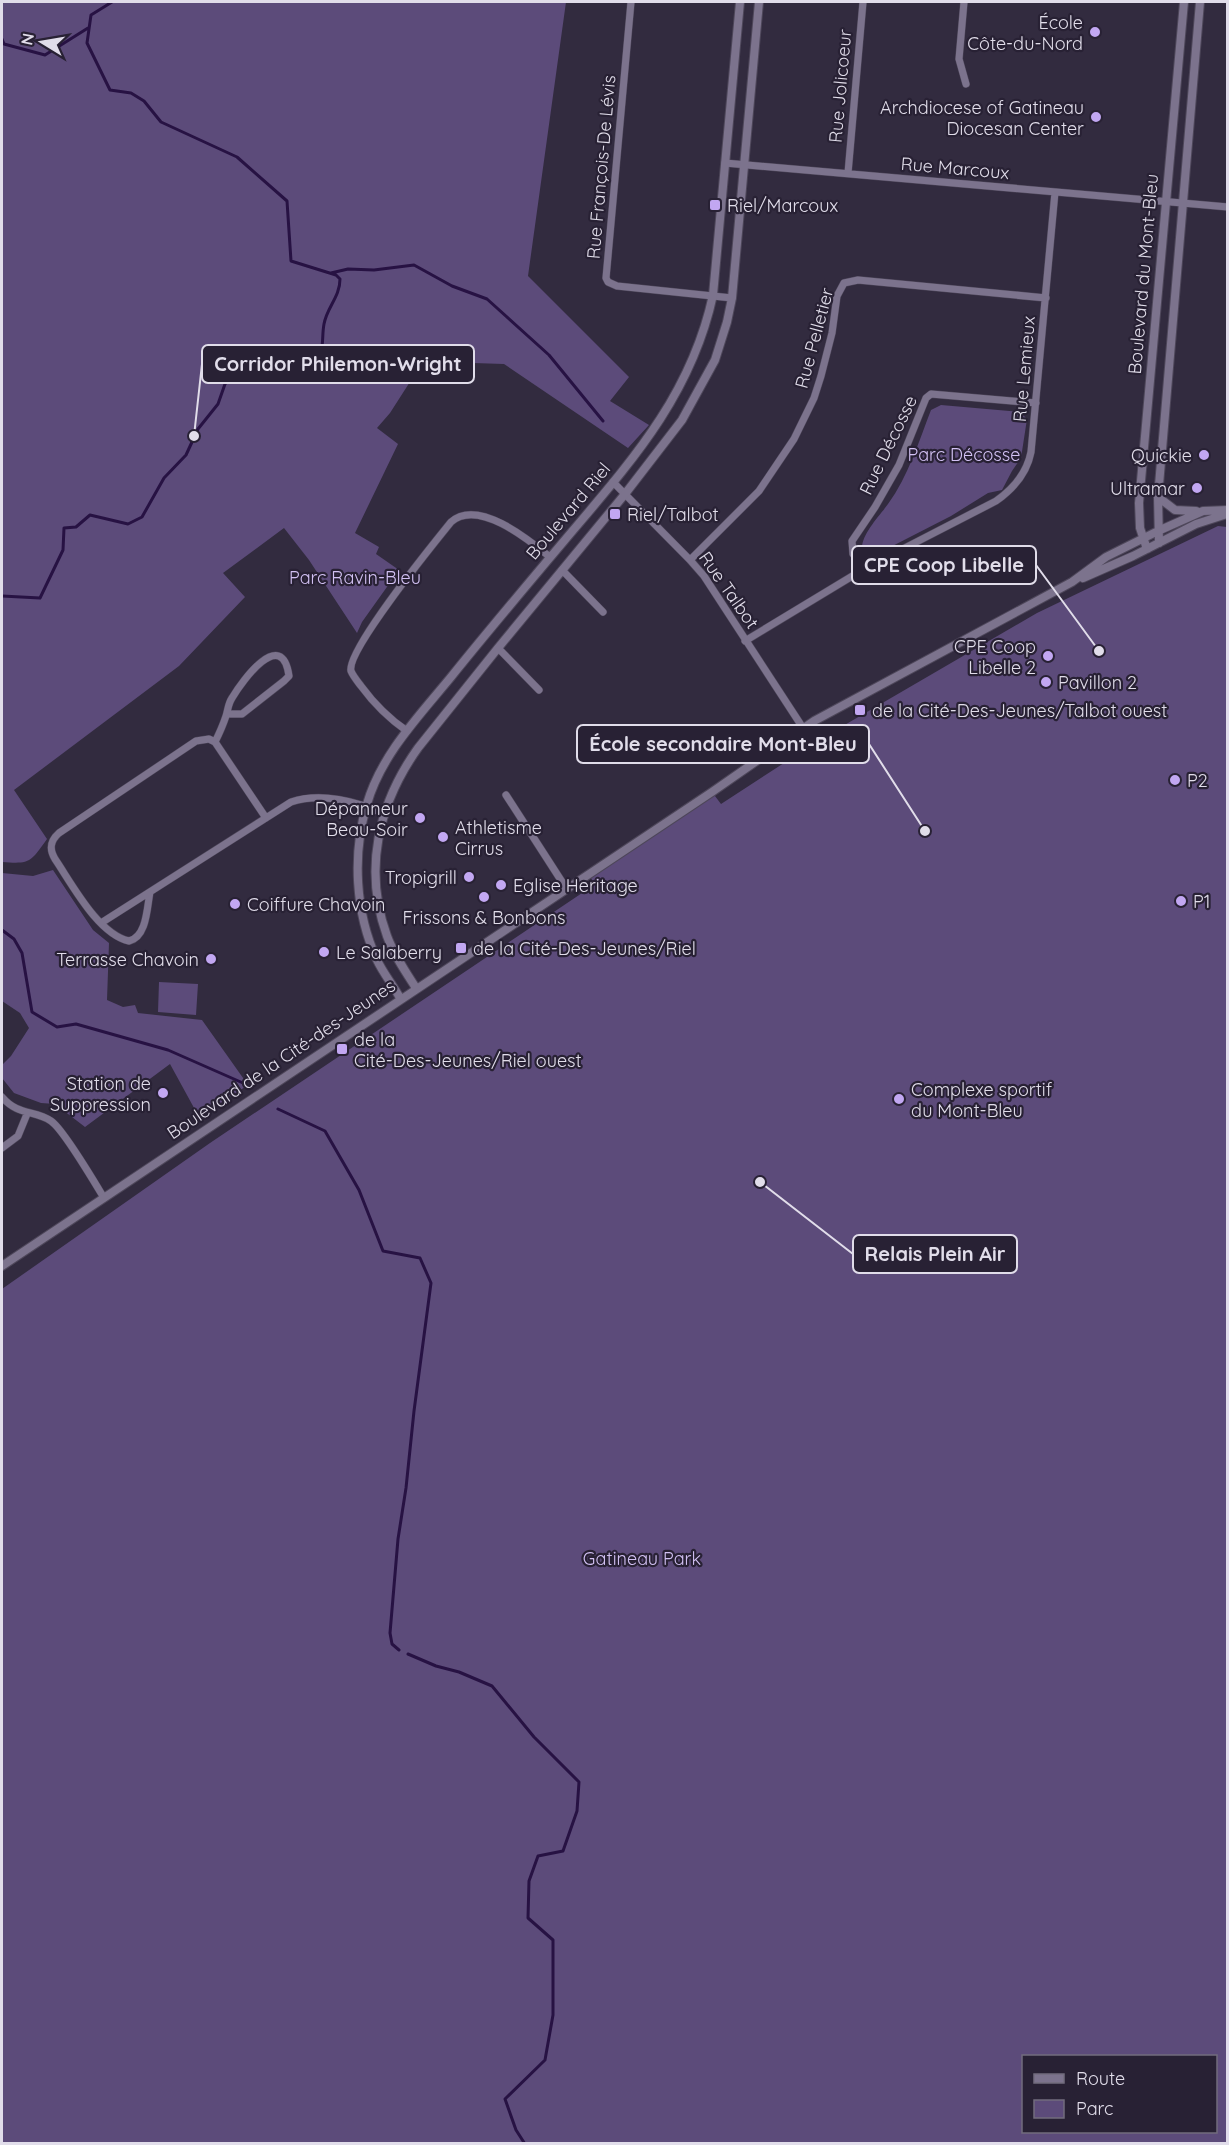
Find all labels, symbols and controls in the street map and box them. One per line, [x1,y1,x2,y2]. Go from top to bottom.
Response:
place label: École Côte-du-Nord [967,11,1083,55]
north arrow [12,12,72,72]
marker: École Côte-du-Nord [1088,25,1102,39]
street label: Rue Jolicoeur [824,28,856,144]
text: N [16,31,38,47]
street label: Rue François-De Lévis [582,74,620,260]
place label: Archdiocese of Gatineau Diocesan Center [880,96,1084,140]
marker: Archdiocese of Gatineau Diocesan Center [1089,110,1103,124]
street label: Rue Marcoux [900,152,1010,184]
street label: Boulevard du Mont-Bleu [1123,173,1163,375]
place label: Riel/Marcoux [727,194,838,217]
marker: Riel/Marcoux [708,198,722,212]
street label: Rue Pelletier [790,285,838,391]
street label: Rue Lemieux [1008,315,1040,423]
callout: Corridor Philemon-Wright [202,345,474,383]
text: Corridor Philemon-Wright [214,351,462,376]
street label: Rue Décosse [854,392,922,498]
park label: Parc Décosse [908,443,1020,466]
place label: Quickie [1131,444,1192,467]
marker: Quickie [1197,448,1211,462]
street label: Boulevard Riel [521,458,615,564]
place label: Ultramar [1110,477,1185,500]
marker: Ultramar [1190,481,1204,495]
place label: Riel/Talbot [627,503,719,526]
marker: Riel/Talbot [608,507,622,521]
callout: CPE Coop Libelle [852,546,1036,584]
street label: Rue Talbot [694,547,764,633]
text: CPE Coop Libelle [864,552,1024,577]
park label: Parc Ravin-Bleu [289,566,421,589]
place label: CPE Coop Libelle 2 [954,635,1036,679]
marker: CPE Coop Libelle 2 [1041,649,1055,663]
place label: Pavillon 2 [1058,671,1137,694]
marker: Pavillon 2 [1039,675,1053,689]
place label: de la Cité-Des-Jeunes/Talbot ouest [872,699,1167,722]
marker: de la Cité-Des-Jeunes/Talbot ouest [853,703,867,717]
callout: École secondaire Mont-Bleu [577,725,869,763]
text: École secondaire Mont-Bleu [589,731,857,756]
place label: P2 [1187,769,1208,792]
marker: P2 [1168,773,1182,787]
place label: Dépanneur Beau-Soir [315,797,408,841]
marker: Dépanneur Beau-Soir [413,811,427,825]
place label: Athletisme Cirrus [455,816,542,860]
marker: Athletisme Cirrus [436,830,450,844]
place label: Tropigrill [385,866,457,889]
marker: Tropigrill [462,870,476,884]
place label: Eglise Heritage [513,874,638,897]
marker: Eglise Heritage [494,878,508,892]
marker: Frissons & Bonbons [477,890,491,904]
place label: P1 [1193,890,1210,913]
place label: Coiffure Chavoin [247,893,386,916]
marker: P1 [1174,894,1188,908]
marker: Coiffure Chavoin [228,897,242,911]
place label: Frissons & Bonbons [402,906,566,929]
place label: de la Cité-Des-Jeunes/Riel [473,937,696,960]
place label: Le Salaberry [336,941,442,964]
marker: de la Cité-Des-Jeunes/Riel [454,941,468,955]
marker: Le Salaberry [317,945,331,959]
place label: Terrasse Chavoin [56,948,199,971]
marker: Terrasse Chavoin [204,952,218,966]
street label: Boulevard de la Cité-des-Jeunes [162,974,400,1144]
place label: de la Cité-Des-Jeunes/Riel ouest [354,1028,582,1072]
marker: de la Cité-Des-Jeunes/Riel ouest [335,1042,349,1056]
place label: Station de Suppression [50,1072,151,1116]
place label: Complexe sportif du Mont-Bleu [911,1078,1053,1122]
marker: Station de Suppression [156,1086,170,1100]
marker: Complexe sportif du Mont-Bleu [892,1092,906,1106]
callout: Relais Plein Air [853,1235,1017,1273]
text: Relais Plein Air [865,1241,1006,1266]
park label: Gatineau Park [583,1547,701,1570]
legend [1022,2055,1217,2133]
text: Route [1076,2067,1125,2090]
text: Parc [1076,2097,1113,2120]

